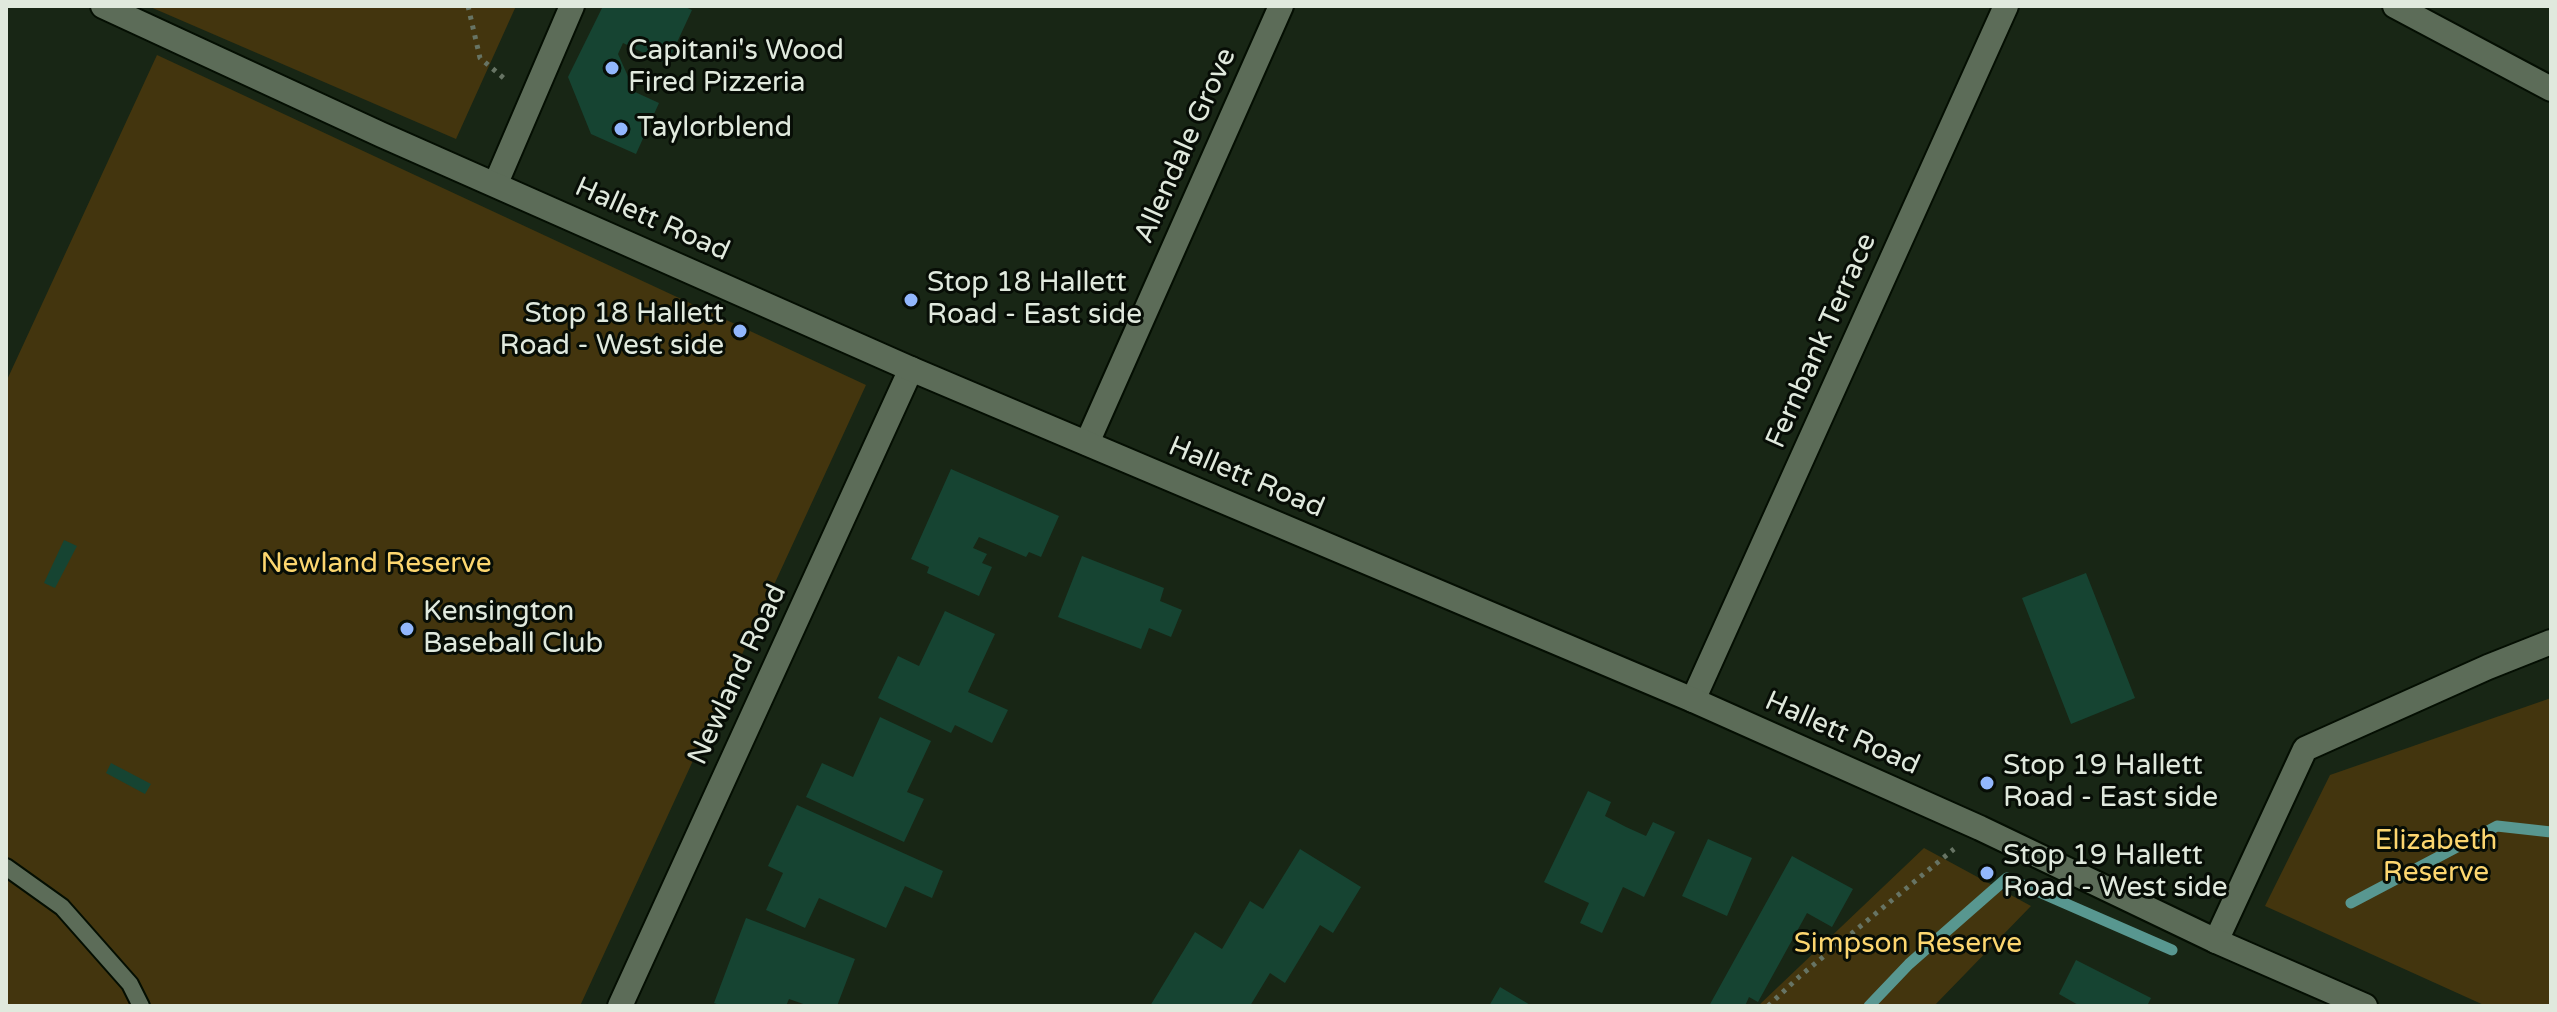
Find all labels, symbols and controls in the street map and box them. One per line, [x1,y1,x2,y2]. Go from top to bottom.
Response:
place label: Capitani's Wood Fired Pizzeria [628,35,844,101]
street label: Allendale Grove [1128,43,1244,249]
marker: Capitani's Wood Fired Pizzeria [603,59,621,77]
place label: Taylorblend [637,112,792,146]
marker: Taylorblend [612,120,630,138]
street label: Hallett Road [569,171,735,269]
street label: Fernbank Terrace [1760,228,1884,454]
place label: Stop 18 Hallett Road - East side [927,267,1142,333]
marker: Stop 18 Hallett Road - East side [902,291,920,309]
place label: Stop 18 Hallett Road - West side [500,298,724,364]
marker: Stop 18 Hallett Road - West side [731,322,749,340]
street label: Hallett Road [1163,430,1329,526]
park label: Newland Reserve [261,548,491,582]
street label: Newland Road [682,580,794,770]
place label: Kensington Baseball Club [423,596,603,662]
marker: Kensington Baseball Club [398,620,416,638]
street label: Hallett Road [1759,685,1925,783]
place label: Stop 19 Hallett Road - East side [2003,750,2218,816]
marker: Stop 19 Hallett Road - East side [1978,774,1996,792]
park label: Elizabeth Reserve [2375,825,2497,891]
place label: Stop 19 Hallett Road - West side [2003,840,2227,906]
marker: Stop 19 Hallett Road - West side [1978,864,1996,882]
park label: Simpson Reserve [1794,928,2022,962]

